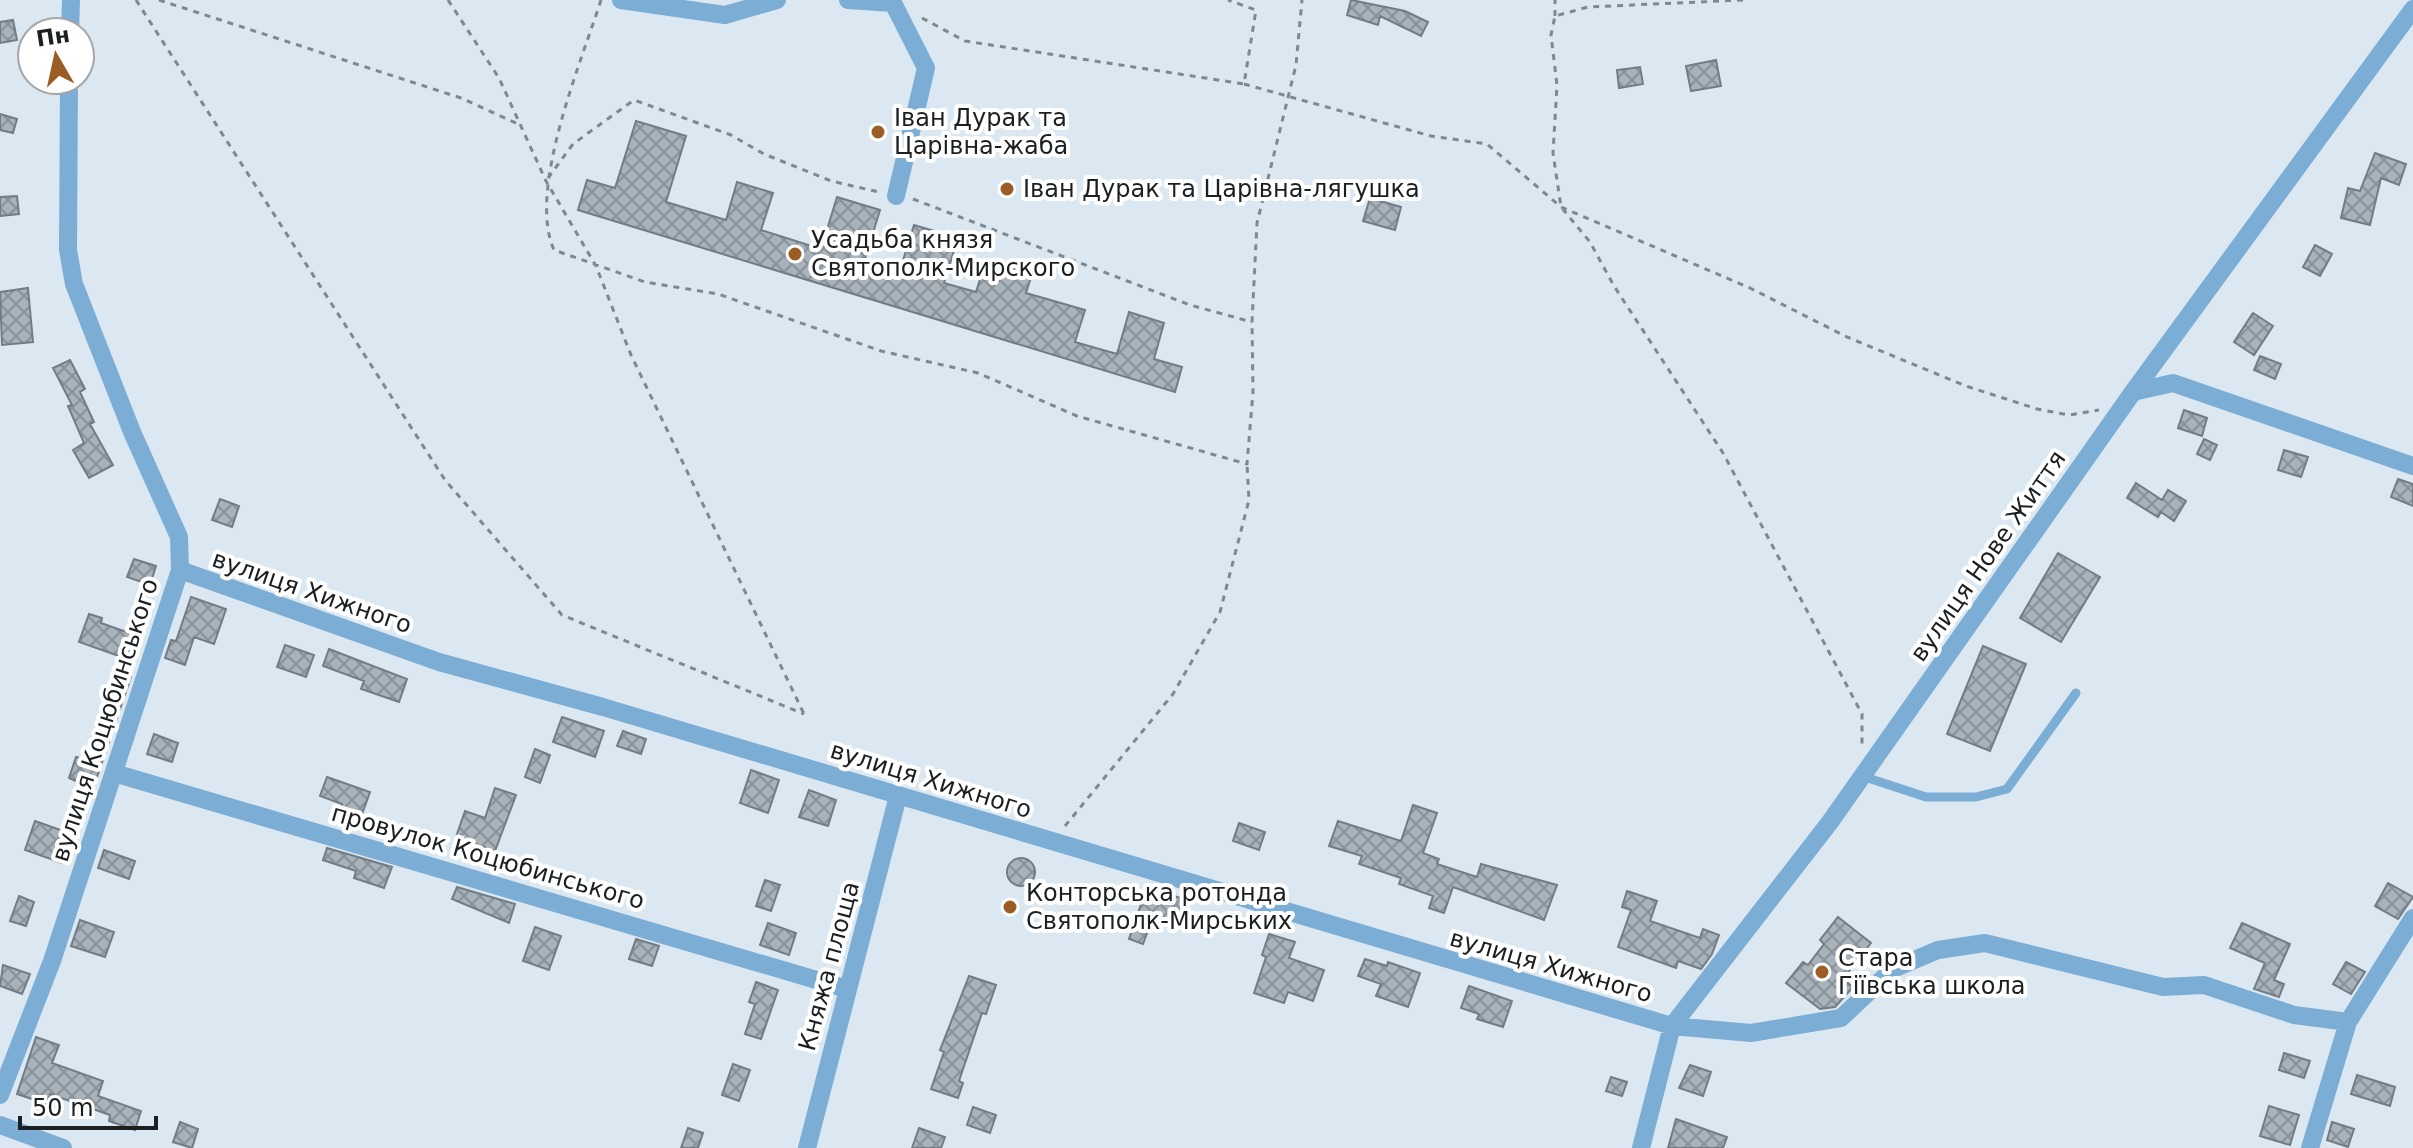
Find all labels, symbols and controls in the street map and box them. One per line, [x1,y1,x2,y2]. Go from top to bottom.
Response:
north arrow [16,16,96,96]
text: Пн [34,22,72,52]
place label: Іван Дурак та Царівна-жаба [894,104,1068,160]
marker: Іван Дурак та Царівна-жаба [869,123,887,141]
place label: Іван Дурак та Царівна-лягушка [1023,175,1420,203]
marker: Іван Дурак та Царівна-лягушка [998,180,1016,198]
place label: Усадьба князя Святополк-Мирского [811,226,1075,282]
marker: Усадьба князя Святополк-Мирского [786,245,804,263]
street label: вулиця Нове Життя [1905,445,2071,667]
street label: вулиця Хижного [209,545,415,639]
street label: вулиця Коцюбинського [46,575,164,865]
street label: вулиця Хижного [827,736,1035,824]
street label: провулок Коцюбинського [328,799,648,915]
street label: Княжа площа [793,878,865,1054]
place label: Конторська ротонда Святополк-Мирських [1026,879,1292,935]
marker: Конторська ротонда Святополк-Мирських [1001,898,1019,916]
street label: вулиця Хижного [1447,924,1655,1008]
place label: Стара Гіївська школа [1838,944,2025,1000]
marker: Стара Гіївська школа [1813,963,1831,981]
scale bar [20,1080,156,1130]
text: 50 m [32,1094,94,1122]

